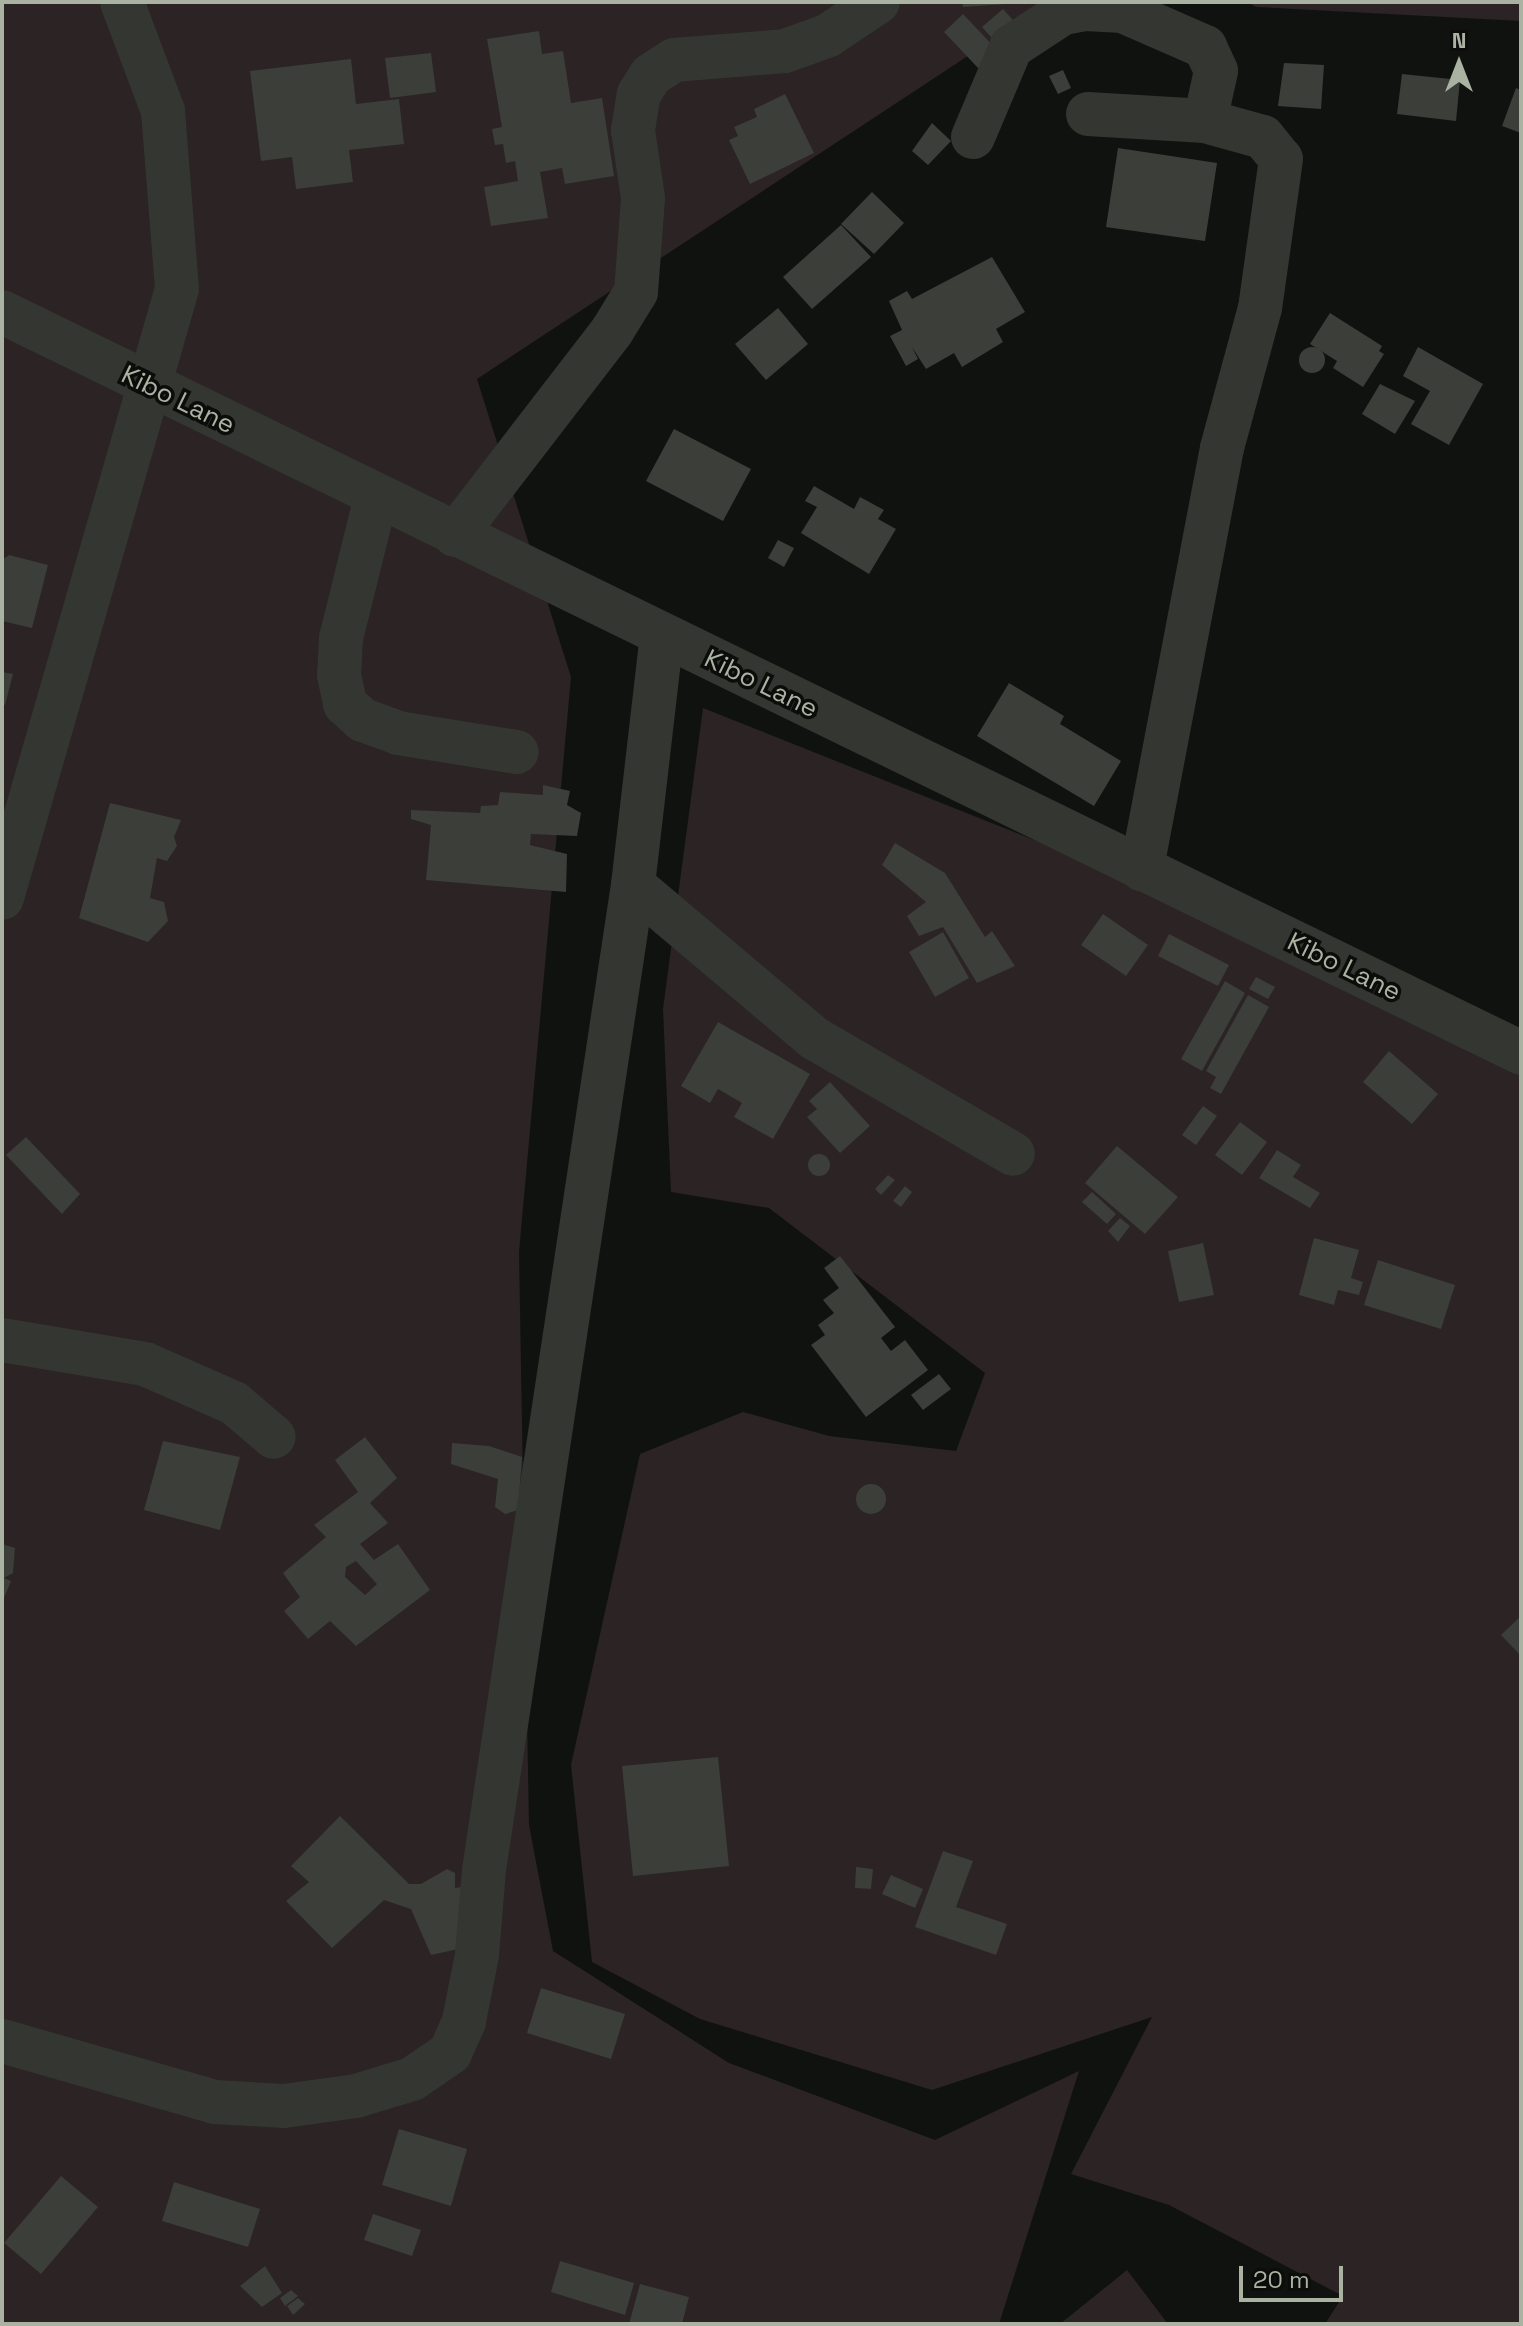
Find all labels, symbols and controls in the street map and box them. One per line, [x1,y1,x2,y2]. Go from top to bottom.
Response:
north arrow [1419,24,1499,104]
text: N [1452,26,1466,54]
street label: Kibo Lane [116,359,240,441]
street label: Kibo Lane [699,643,823,725]
street label: Kibo Lane [1282,926,1406,1008]
scale bar [1243,2250,1347,2300]
text: 20 m [1253,2264,1310,2295]

